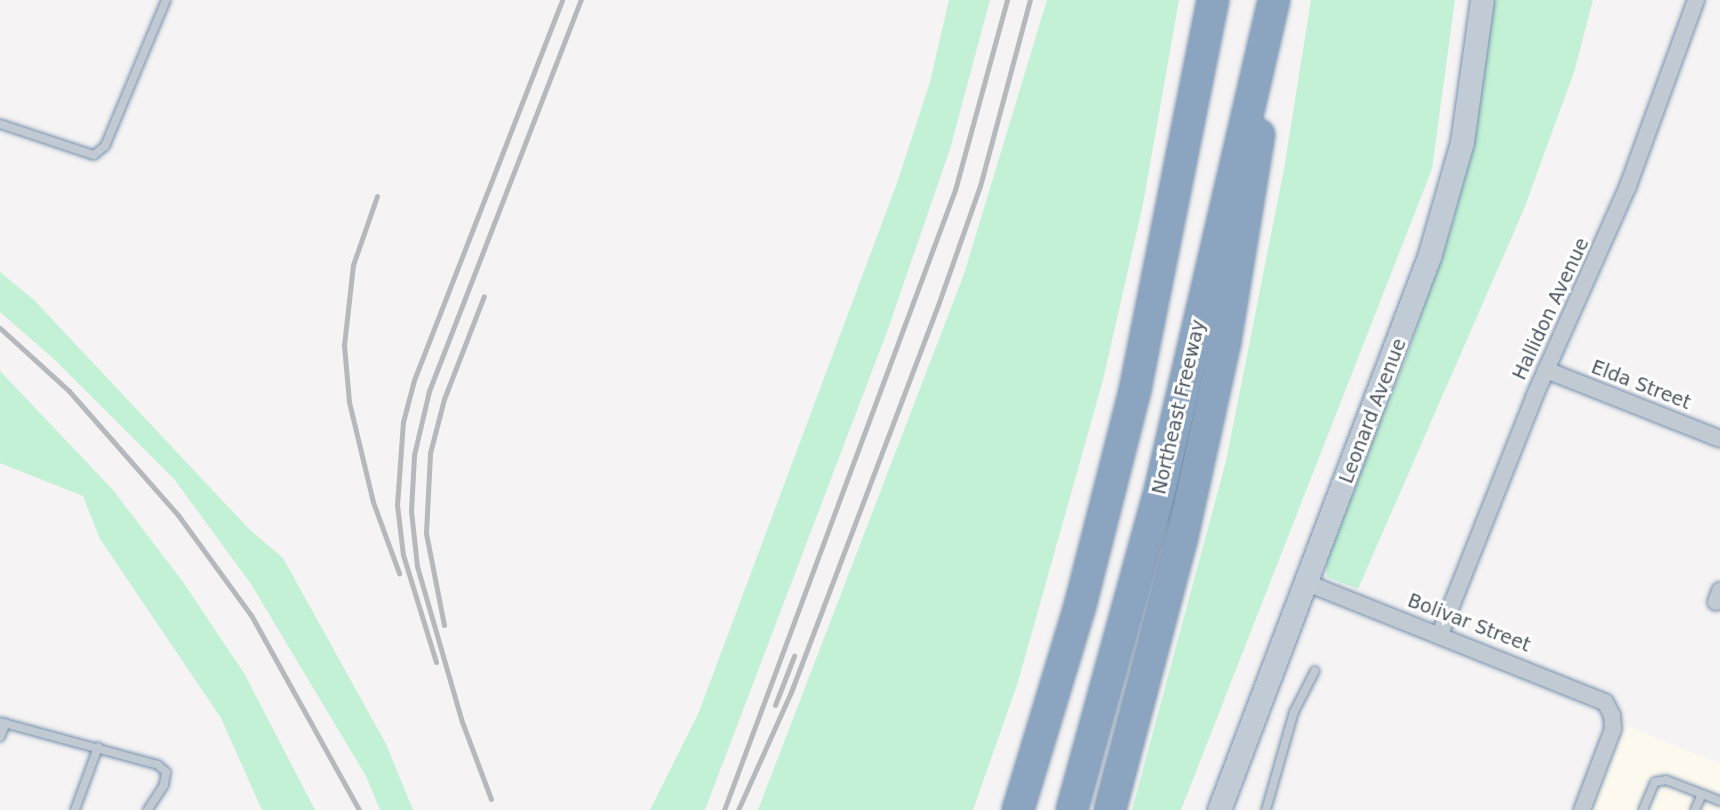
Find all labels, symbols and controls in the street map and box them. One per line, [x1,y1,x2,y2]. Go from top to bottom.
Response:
street label: Hallidon Avenue [1508,234,1594,384]
street label: Northeast Freeway [1148,317,1210,497]
street label: Leonard Avenue [1335,335,1411,487]
street label: Elda Street [1588,356,1694,414]
street label: Bolivar Street [1404,589,1534,657]

